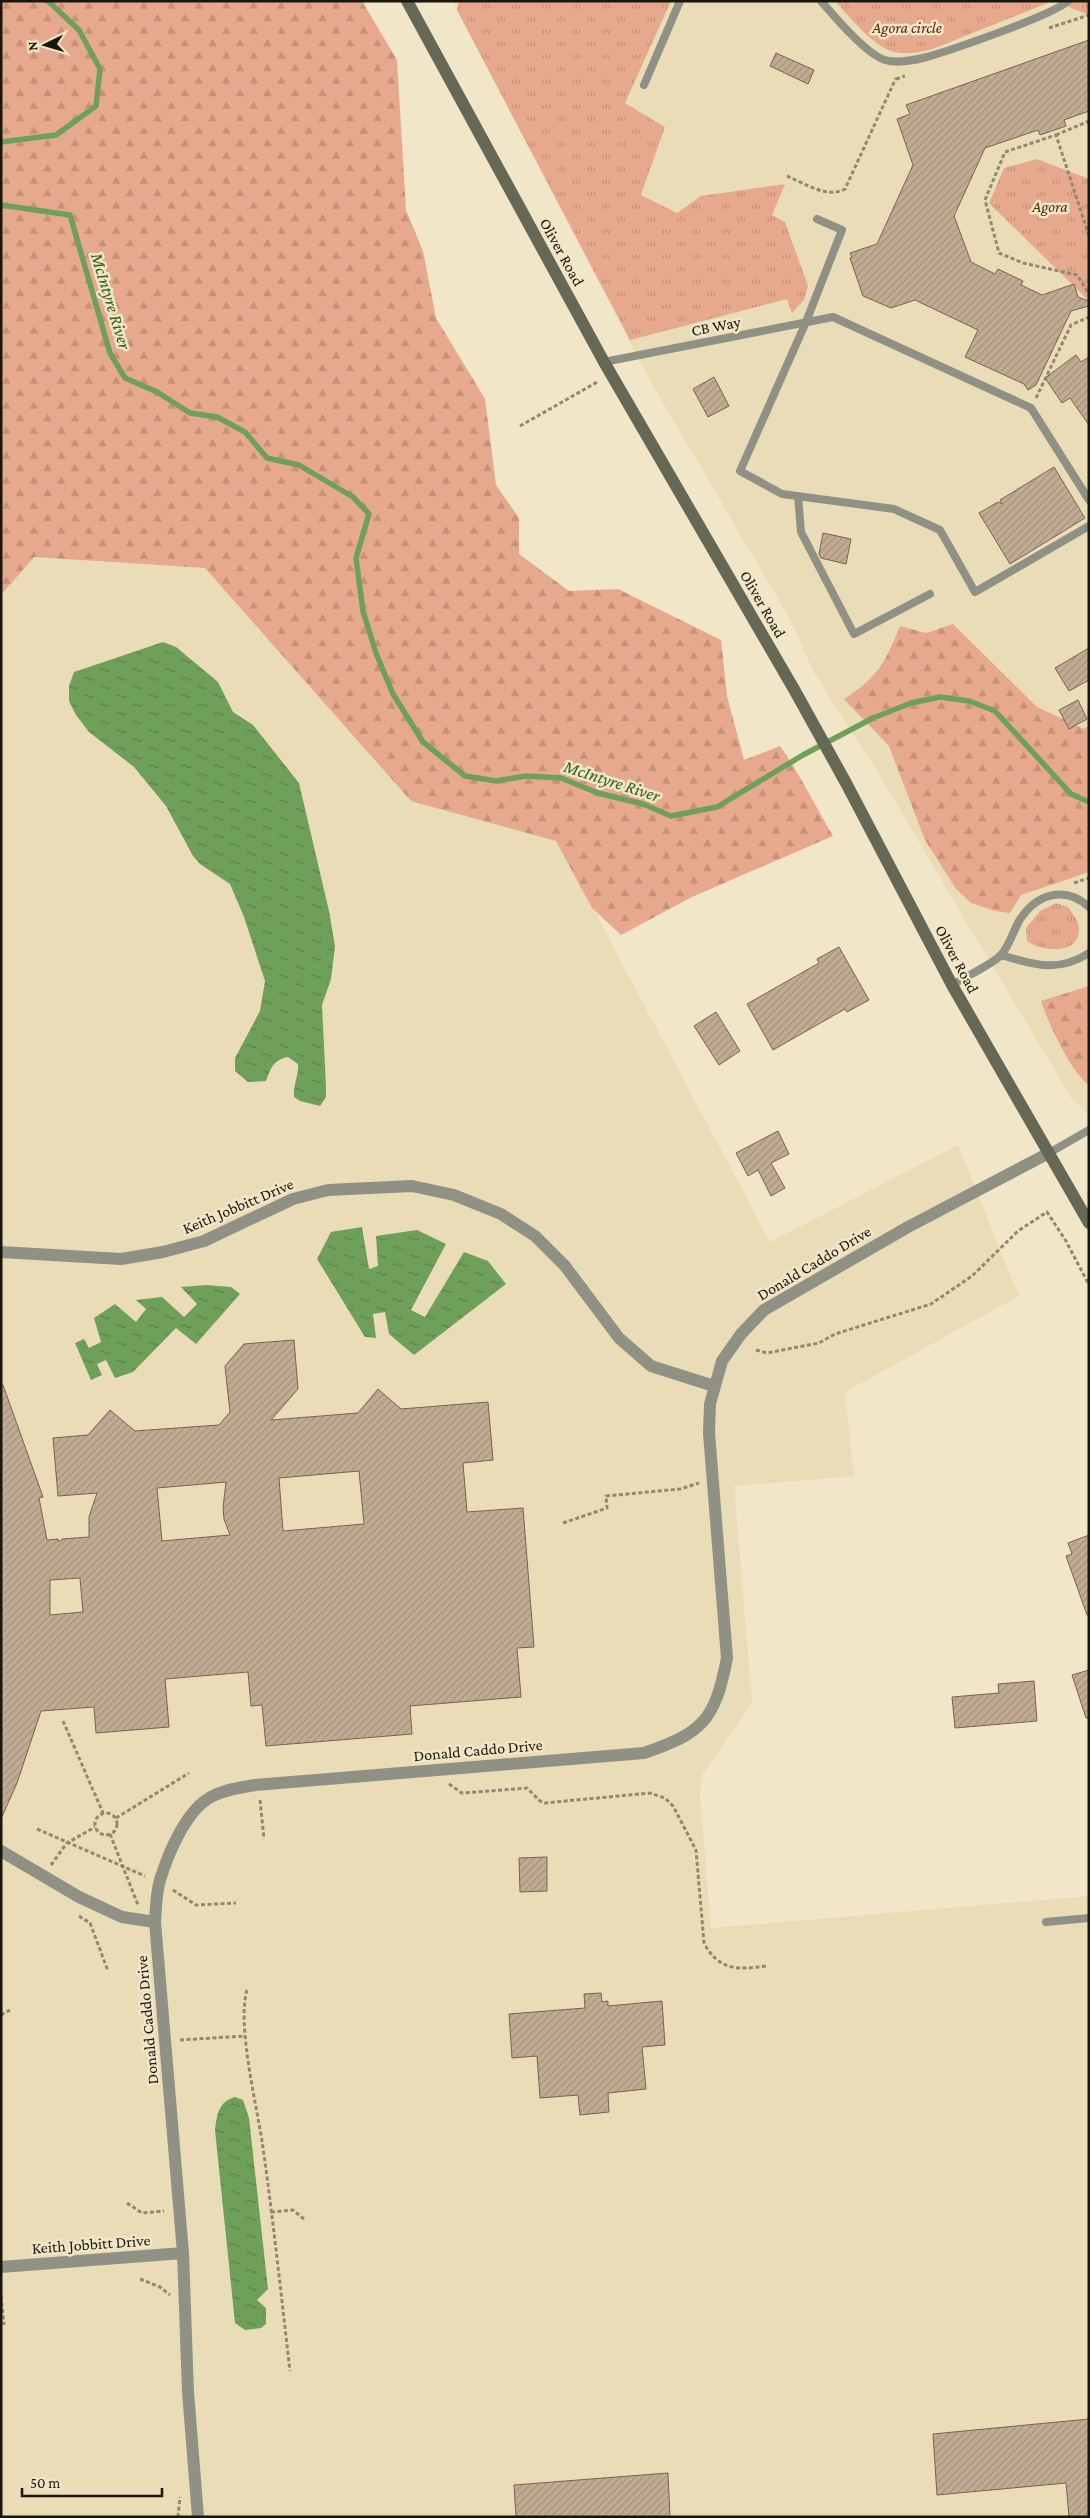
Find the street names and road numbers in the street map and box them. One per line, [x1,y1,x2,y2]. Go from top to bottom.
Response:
street label: Oliver Road [537,215,588,289]
street label: CB Way [690,313,743,340]
street label: Oliver Road [737,567,789,641]
street label: Oliver Road [932,922,982,996]
street label: Keith Jobbitt Drive [180,1175,296,1238]
street label: Donald Caddo Drive [754,1222,874,1304]
street label: Donald Caddo Drive [413,1736,543,1764]
street label: Donald Caddo Drive [133,1955,161,2085]
street label: Keith Jobbitt Drive [31,2231,151,2258]

